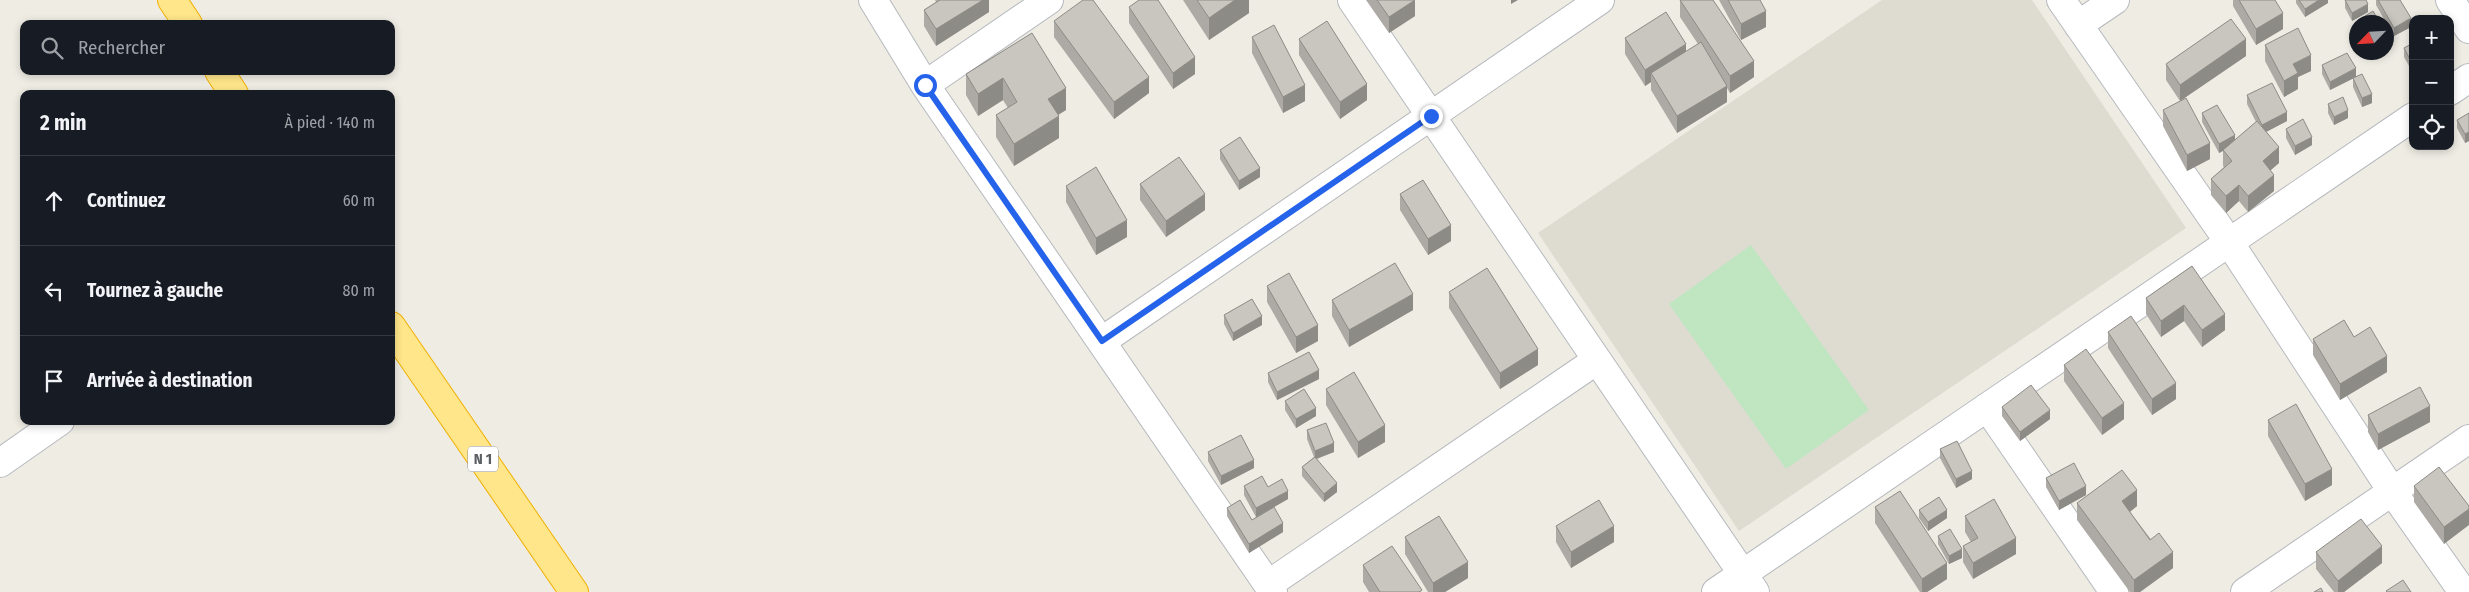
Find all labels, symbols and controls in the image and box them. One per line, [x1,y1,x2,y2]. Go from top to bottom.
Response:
north arrow [2349,15,2394,60]
map controls [2409,15,2454,150]
button: + [2409,15,2454,60]
search box [20,20,395,75]
icon: search [38,34,66,62]
text: Rechercher [78,36,165,59]
button: − [2409,60,2454,105]
route start [914,74,937,97]
route end [1420,105,1443,128]
button: locate [2409,105,2454,150]
text: 2 min [40,110,87,136]
text: À pied · 140 m [285,113,375,132]
icon: ahead [40,187,68,215]
text: Continuez [87,189,166,212]
text: 60 m [343,191,375,210]
icon: left [40,277,68,305]
text: Tournez à gauche [87,279,223,302]
text: 80 m [343,281,375,300]
icon: arrive [40,367,68,395]
text: Arrivée à destination [87,369,253,392]
road number: N 1 [468,446,498,472]

